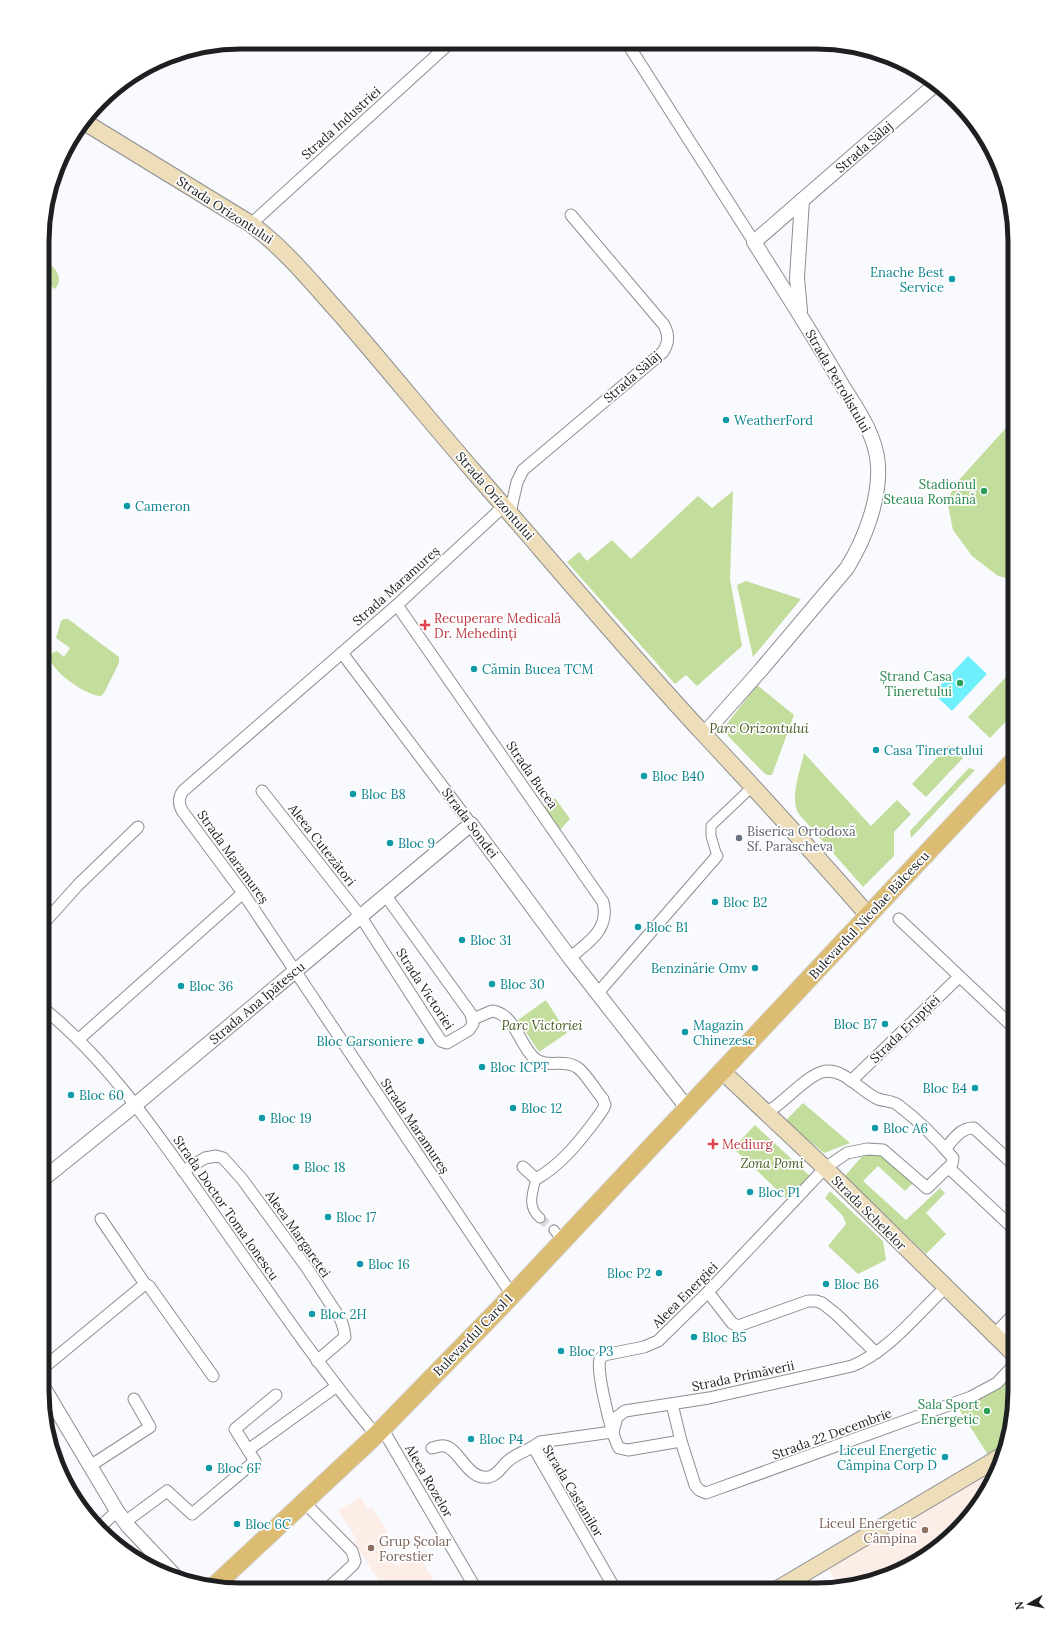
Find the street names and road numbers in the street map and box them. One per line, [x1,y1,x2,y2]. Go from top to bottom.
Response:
street label: Strada Industriei [298,83,385,163]
street label: Strada Sălaj [832,118,896,176]
street label: Strada Orizontului [173,172,277,248]
street label: Strada Petrolistului [802,326,875,436]
street label: Strada Sălaj [600,348,664,406]
street label: Strada Orizontului [452,448,538,544]
street label: Strada Maramureș [349,542,443,630]
street label: Strada Bucea [502,738,562,812]
street label: Strada Sondei [438,784,502,862]
street label: Aleea Cutezători [284,800,360,890]
street label: Strada Maramureș [193,807,273,907]
street label: Bulevardul Nicolae Bălcescu [805,847,933,983]
street label: Strada Victoriei [392,945,458,1033]
street label: Strada Ana Ipătescu [206,958,309,1048]
street label: Strada Erupției [866,991,944,1067]
street label: Strada Maramureș [377,1075,453,1177]
street label: Strada Doctor Toma Ionescu [170,1132,283,1284]
street label: Strada Schelelor [828,1172,910,1254]
street label: Aleea Margaretei [261,1186,334,1281]
street label: Aleea Energiei [648,1258,722,1332]
street label: Bulevardul Carol I [429,1290,517,1380]
street label: Strada Primăverii [690,1357,796,1395]
street label: Strada 22 Decembrie [770,1404,894,1464]
street label: Aleea Rozelor [401,1440,457,1521]
street label: Strada Castanilor [539,1442,607,1540]

